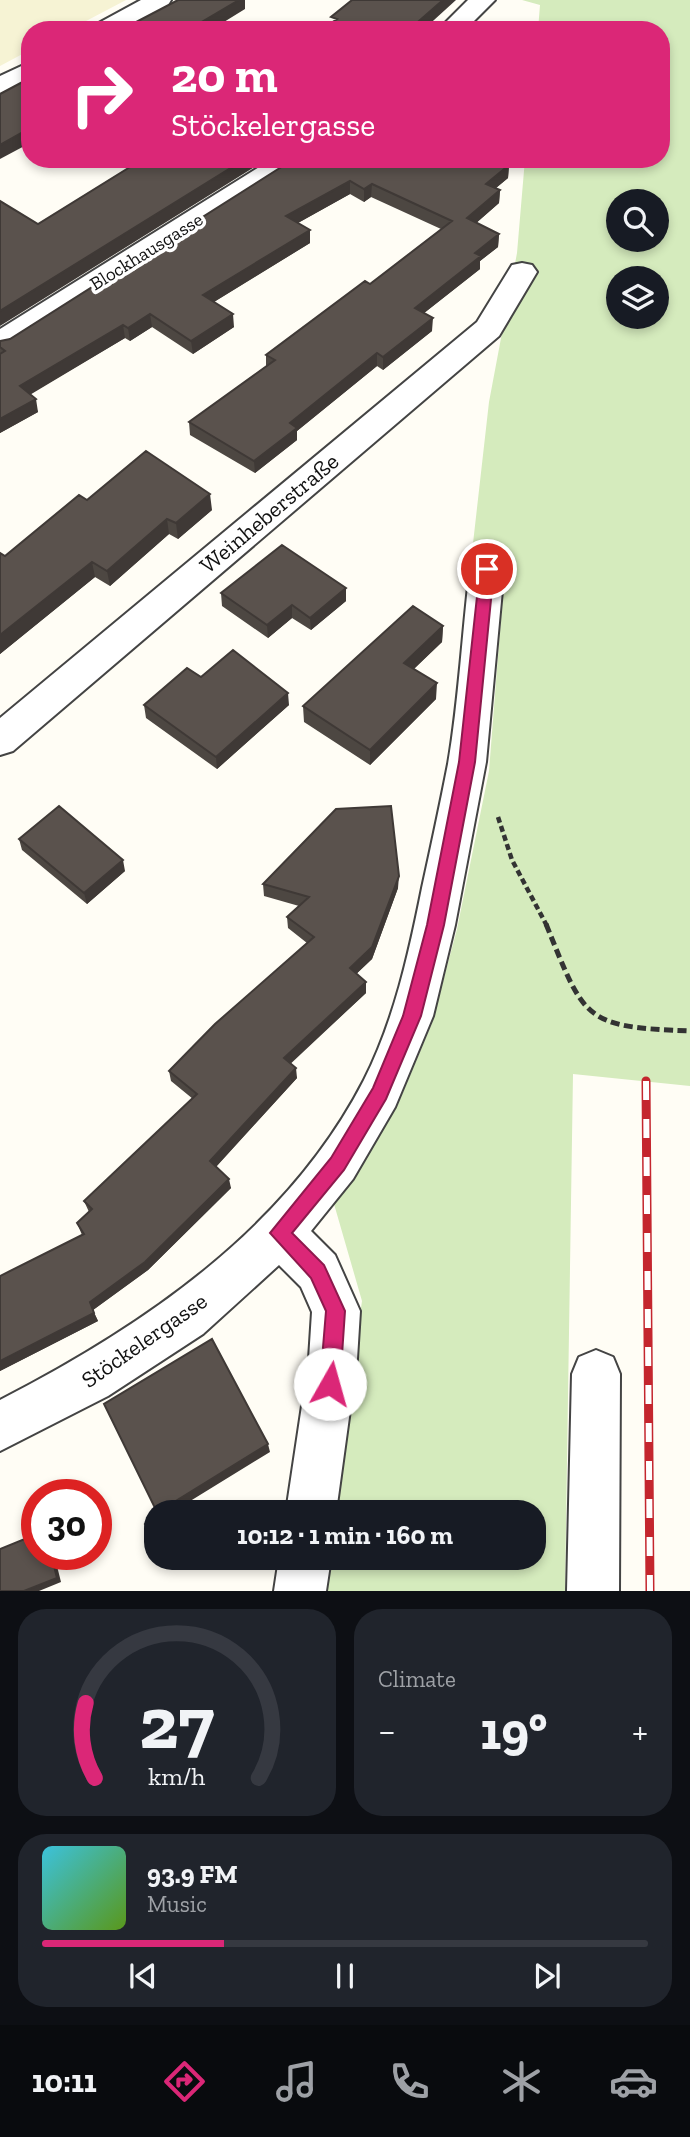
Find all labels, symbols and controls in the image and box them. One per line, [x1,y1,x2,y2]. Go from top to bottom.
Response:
text: 20 m [171,46,278,105]
icon: right [56,49,147,140]
text: Stöckelergasse [171,106,375,144]
map controls [606,189,669,329]
button: search [606,189,669,252]
street label: Blockhausgasse [86,208,207,295]
button: layers [606,266,669,329]
street label: Weinheberstraße [194,447,344,579]
pin [457,539,517,599]
icon: arrive [468,550,506,588]
street label: Stöckelergasse [76,1286,212,1394]
position arrow [293,1347,367,1421]
speed limit sign: 30 [21,1479,112,1570]
text: 10:12 · 1 min · 160 m [237,1519,453,1551]
text: Climate [378,1665,456,1693]
text: 27 [139,1680,215,1768]
text: 19° [480,1700,547,1762]
text: − [378,1708,396,1754]
text: + [632,1708,648,1754]
text: km/h [148,1761,206,1791]
text: 93.9 FM [147,1858,238,1890]
text: Music [147,1890,207,1918]
icon: previous [124,1957,162,1995]
icon: pause [326,1957,364,1995]
icon: next [528,1957,566,1995]
icon: directions [160,2057,209,2106]
icon: music [272,2057,321,2106]
icon: phone [385,2057,434,2106]
icon: climate [497,2057,546,2106]
icon: car [609,2057,658,2106]
text: 10:11 [32,2062,97,2100]

